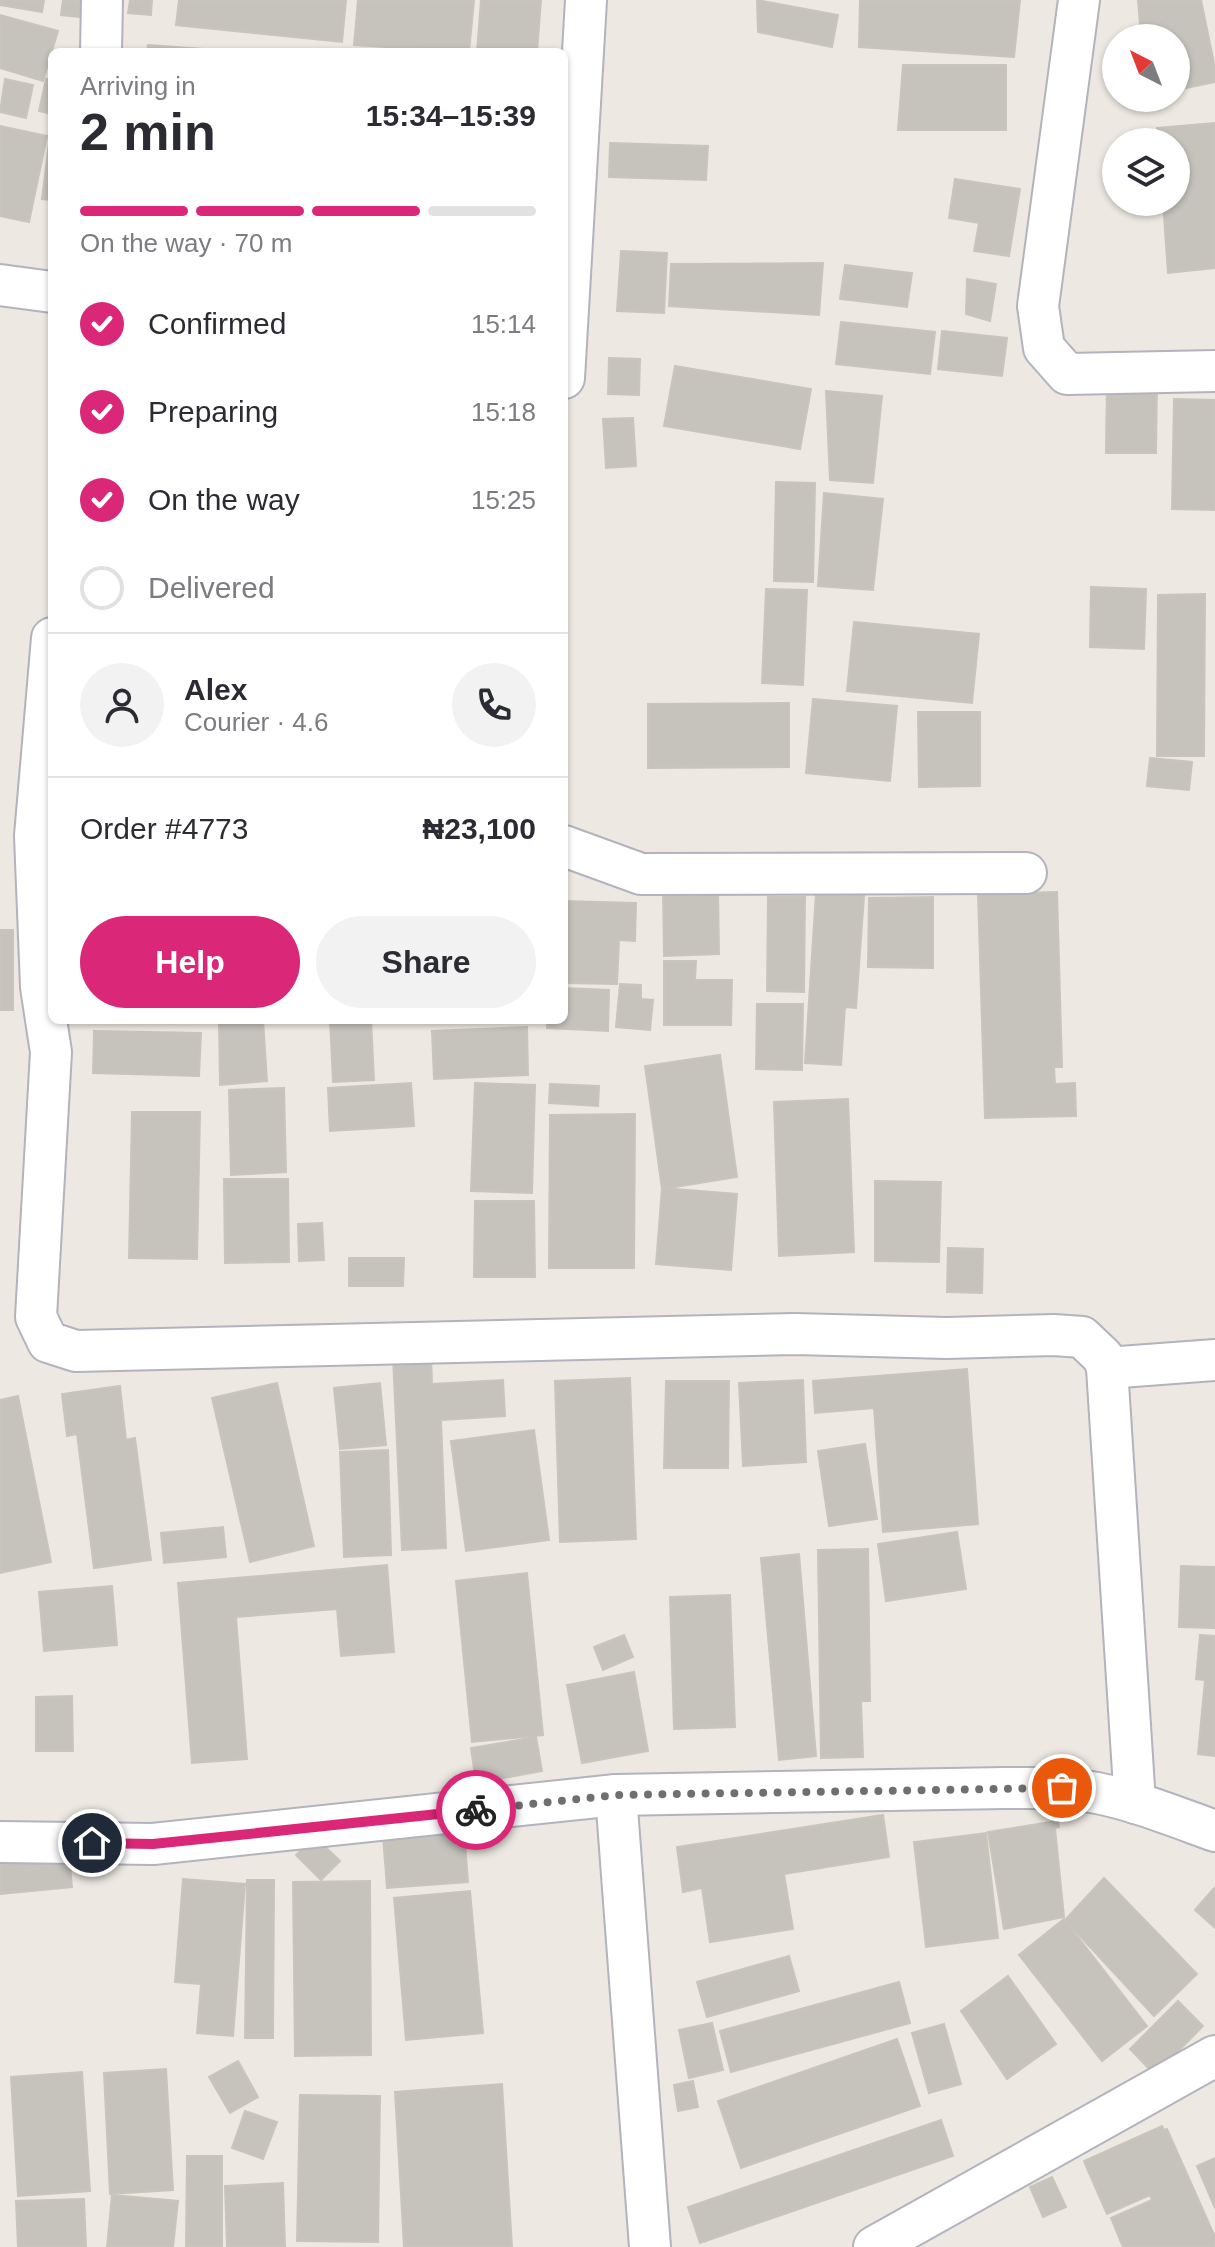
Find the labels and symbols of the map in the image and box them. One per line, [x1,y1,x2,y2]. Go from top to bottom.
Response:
north arrow [1102,24,1190,112]
pin [1028,1754,1096,1822]
courier [436,1770,516,1850]
pin [58,1809,126,1877]

